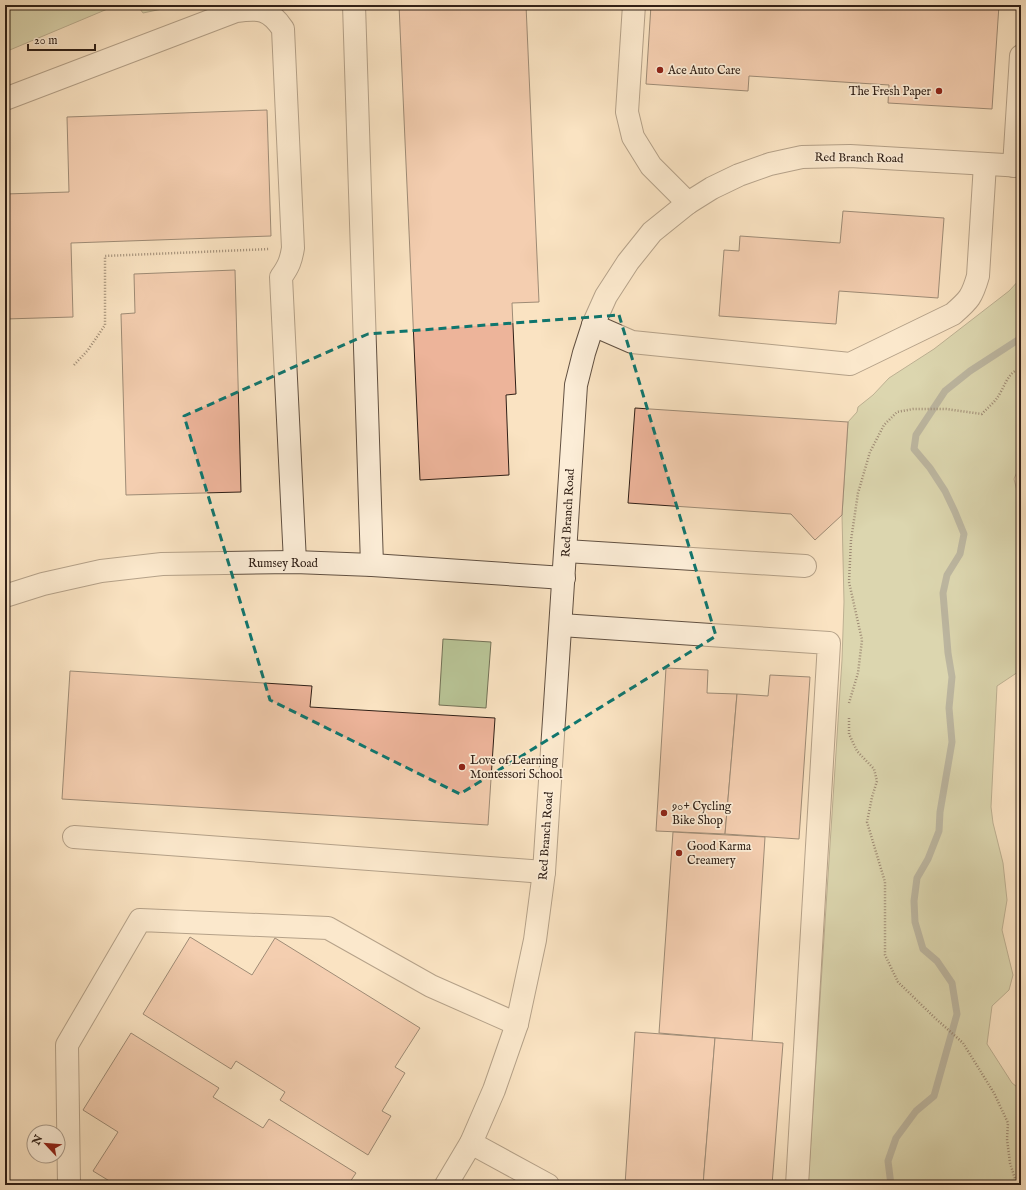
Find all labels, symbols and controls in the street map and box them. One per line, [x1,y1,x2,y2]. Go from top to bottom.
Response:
scale bar [28,26,95,52]
text: 20 m [34,33,57,48]
place label: Ace Auto Care [667,63,741,78]
marker: Ace Auto Care [655,65,665,75]
place label: The Fresh Paper [849,84,932,100]
marker: The Fresh Paper [934,86,944,96]
street label: Red Branch Road [814,150,904,166]
street label: Red Branch Road [558,468,578,558]
street label: Rumsey Road [248,556,319,571]
place label: Love of Learning Montessori School [470,753,563,782]
marker: Love of Learning Montessori School [457,762,467,772]
street label: Red Branch Road [535,791,557,881]
place label: 90+ Cycling Bike Shop [671,799,732,829]
marker: 90+ Cycling Bike Shop [659,808,669,818]
place label: Good Karma Creamery [687,839,752,868]
marker: Good Karma Creamery [674,848,684,858]
north arrow [26,1124,66,1164]
text: N [29,1132,46,1148]

